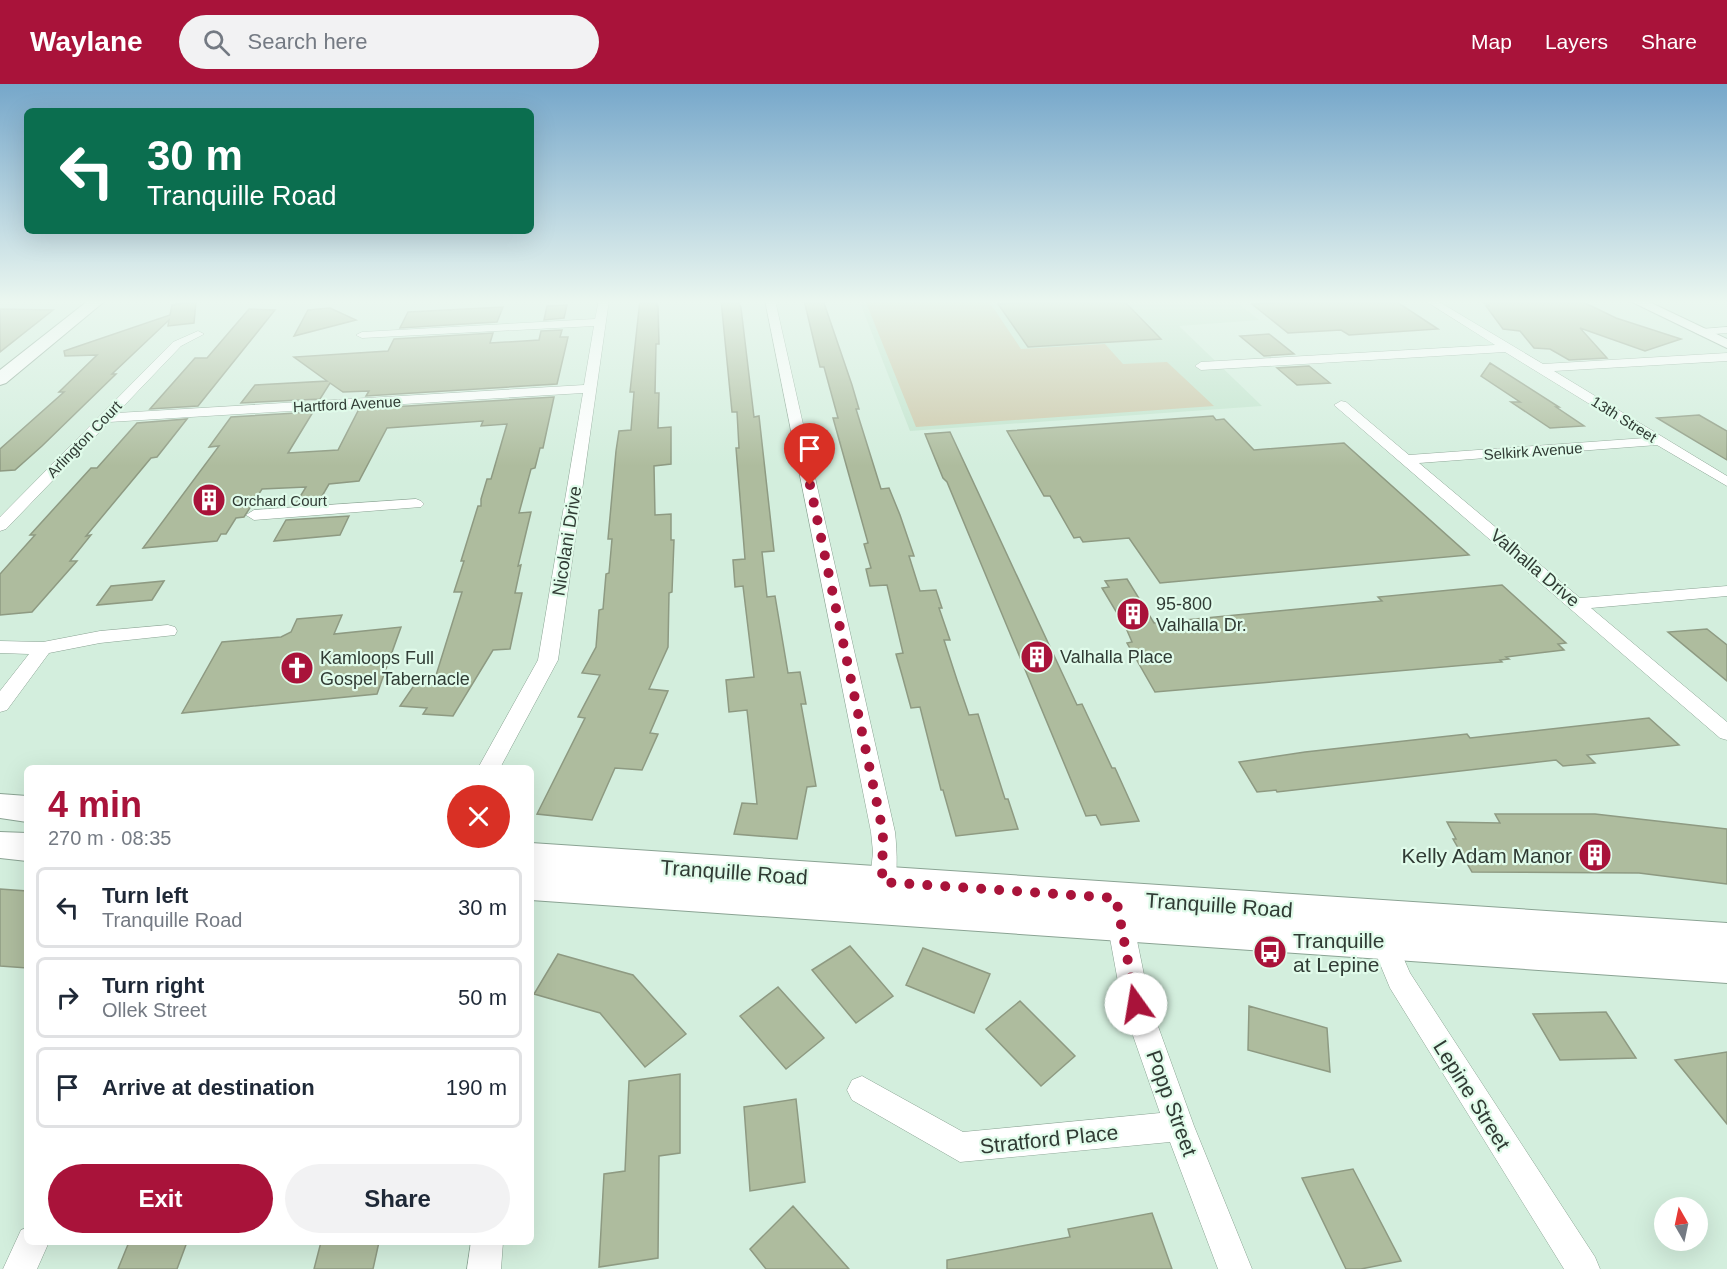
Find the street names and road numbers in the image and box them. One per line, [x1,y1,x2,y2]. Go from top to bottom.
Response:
street label: 13th Street [1588,392,1660,446]
street label: Hartford Avenue [293,393,401,415]
street label: Arlington Court [43,397,125,481]
street label: Selkirk Avenue [1483,439,1583,463]
street label: Nicolani Drive [548,485,586,597]
street label: Valhalla Drive [1487,525,1583,611]
street label: Tranquille Road [660,855,808,889]
street label: Tranquille Road [1145,888,1293,922]
street label: Lepine Street [1429,1036,1515,1154]
street label: Popp Street [1142,1047,1202,1159]
street label: Stratford Place [979,1120,1119,1158]

